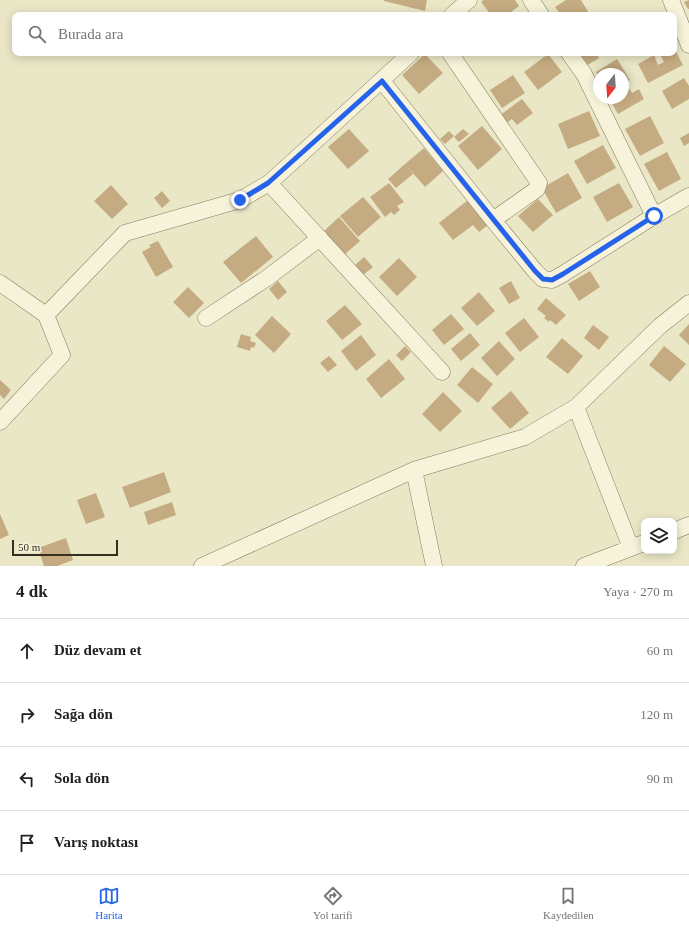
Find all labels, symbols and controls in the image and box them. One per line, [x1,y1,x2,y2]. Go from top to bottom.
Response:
search box [12,12,677,56]
icon: search [26,23,48,45]
text: Burada ara [58,26,123,42]
north arrow [593,68,629,104]
route end [231,191,249,209]
route start [645,207,663,225]
map controls [641,518,677,554]
button: layers [641,518,677,554]
scale bar [12,538,118,557]
text: 50 m [18,541,40,553]
text: 4 dk [16,582,48,601]
text: Yaya · 270 m [603,584,673,599]
icon: ahead [16,640,38,662]
text: Düz devam et [54,642,141,658]
text: 60 m [647,643,673,658]
icon: right [16,704,38,726]
text: Sağa dön [54,706,113,722]
text: 120 m [640,707,673,722]
icon: left [16,768,38,790]
text: Sola dön [54,770,109,786]
text: 90 m [647,771,673,786]
icon: arrive [16,832,38,854]
text: Varış noktası [54,834,138,850]
tab: Harita [95,885,123,921]
tab: Yol tarifi [313,885,353,921]
tab: Kaydedilen [543,885,594,921]

